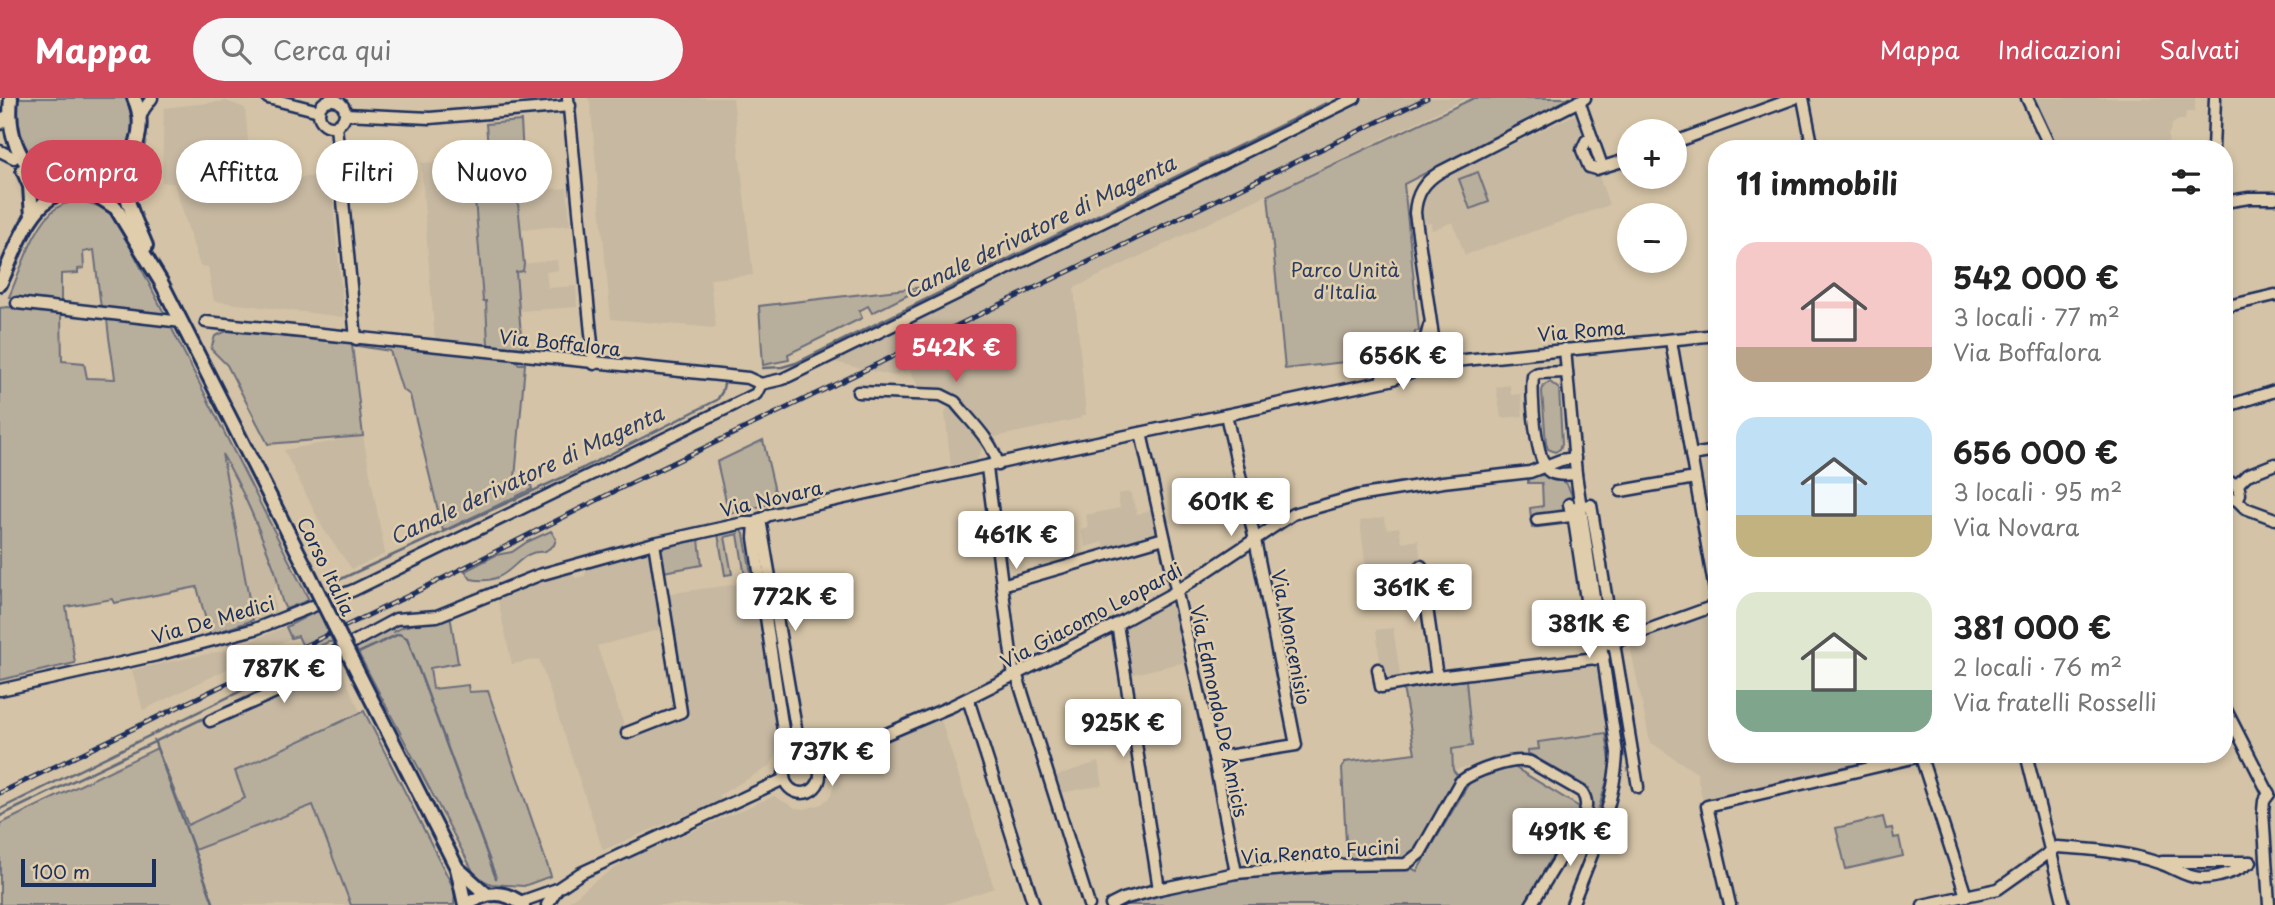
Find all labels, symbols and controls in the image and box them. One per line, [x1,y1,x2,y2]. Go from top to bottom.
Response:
search box [193,18,683,81]
text: Mappa [35,24,151,74]
icon: search [217,30,255,68]
text: Cerca qui [273,30,392,69]
text: Mappa [1880,31,1960,67]
text: Indicazioni [1998,31,2121,67]
text: Salvati [2159,31,2240,67]
map controls [1617,119,1687,273]
button: + [1617,119,1687,189]
chip: Compra [21,140,162,203]
chip: Affitta [176,140,302,203]
chip: Filtri [316,140,418,203]
chip: Nuovo [432,140,552,203]
water label: Canale derivatore di Magenta [897,146,1181,306]
text: 11 immobili [1736,160,1898,205]
icon: filters [2167,163,2205,201]
button: − [1617,203,1687,273]
text: 542 000 € [1953,254,2119,299]
park label: Parco Unità d'Italia [1291,255,1400,305]
icon: home [1792,270,1876,354]
text: 3 locali · 77 m² [1953,299,2120,334]
street label: Via Roma [1536,312,1627,348]
street label: Via Boffalora [498,322,623,362]
pin: 542K € [899,324,1013,384]
text: 542K € [911,329,1001,364]
pin: 656K € [1346,332,1460,392]
text: Via Boffalora [1953,334,2101,369]
text: 656K € [1359,337,1447,372]
water label: Canale derivatore di Magenta [384,396,669,552]
text: 656 000 € [1953,429,2118,474]
icon: home [1792,445,1876,529]
street label: Via Novara [717,473,825,523]
text: 3 locali · 95 m² [1953,474,2122,509]
pin: 601K € [1174,478,1288,538]
text: 601K € [1188,483,1274,518]
text: Via Novara [1953,509,2079,544]
street label: Corso Italia [291,512,363,621]
pin: 461K € [959,512,1073,571]
text: 461K € [974,516,1058,551]
street label: Via Giacomo Leopardi [995,555,1187,675]
pin: 361K € [1357,564,1471,624]
street label: Via Moncenisio [1265,567,1319,707]
text: 361K € [1373,569,1455,604]
pin: 772K € [738,574,852,633]
text: 772K € [753,578,837,613]
street label: Via De Medici [148,588,278,650]
pin: 381K € [1532,601,1646,660]
street label: Via Edmondo De Amicis [1184,602,1256,820]
text: 381 000 € [1953,604,2111,649]
text: 381K € [1548,605,1630,640]
icon: home [1792,620,1876,704]
pin: 787K € [227,646,341,705]
text: 2 locali · 76 m² [1953,649,2122,684]
text: 787K € [243,650,325,685]
text: Via fratelli Rosselli [1953,684,2157,719]
pin: 925K € [1066,700,1180,759]
text: 925K € [1081,704,1165,739]
pin: 737K € [775,728,889,788]
text: 737K € [790,733,874,768]
pin: 491K € [1513,808,1627,868]
text: 491K € [1529,813,1611,848]
street label: Via Renato Fucini [1240,831,1400,871]
scale bar [21,856,156,888]
text: 100 m [32,857,90,885]

